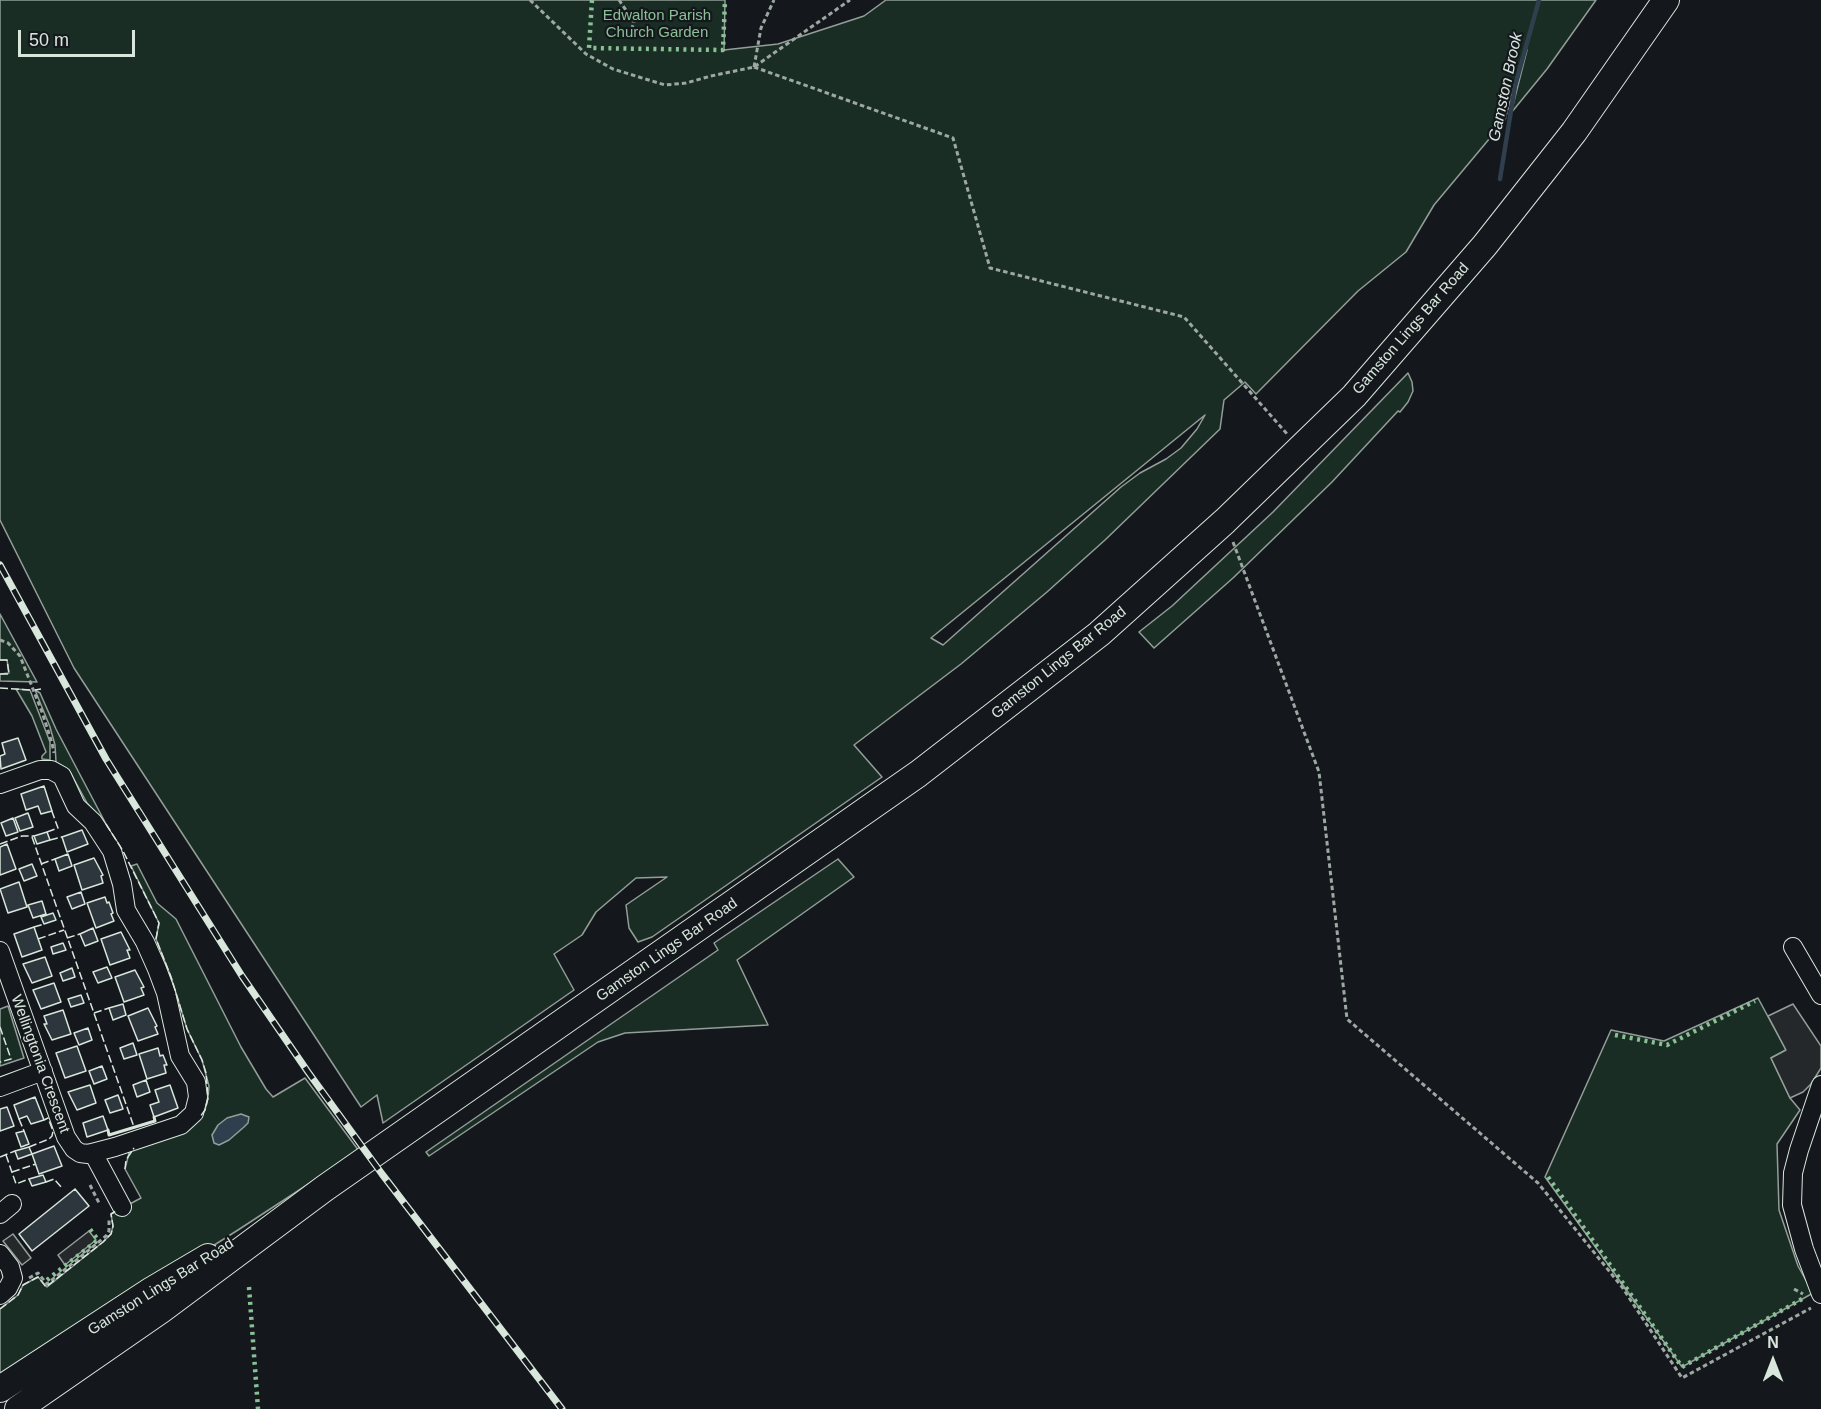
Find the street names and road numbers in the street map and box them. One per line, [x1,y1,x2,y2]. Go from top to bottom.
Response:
street label: Gamston Lings Bar Road [1349,260,1473,398]
street label: Gamston Lings Bar Road [988,603,1130,723]
street label: Gamston Lings Bar Road [593,894,741,1006]
street label: Wellingtonia Crescent [7,992,73,1136]
street label: Gamston Lings Bar Road [85,1235,237,1339]

